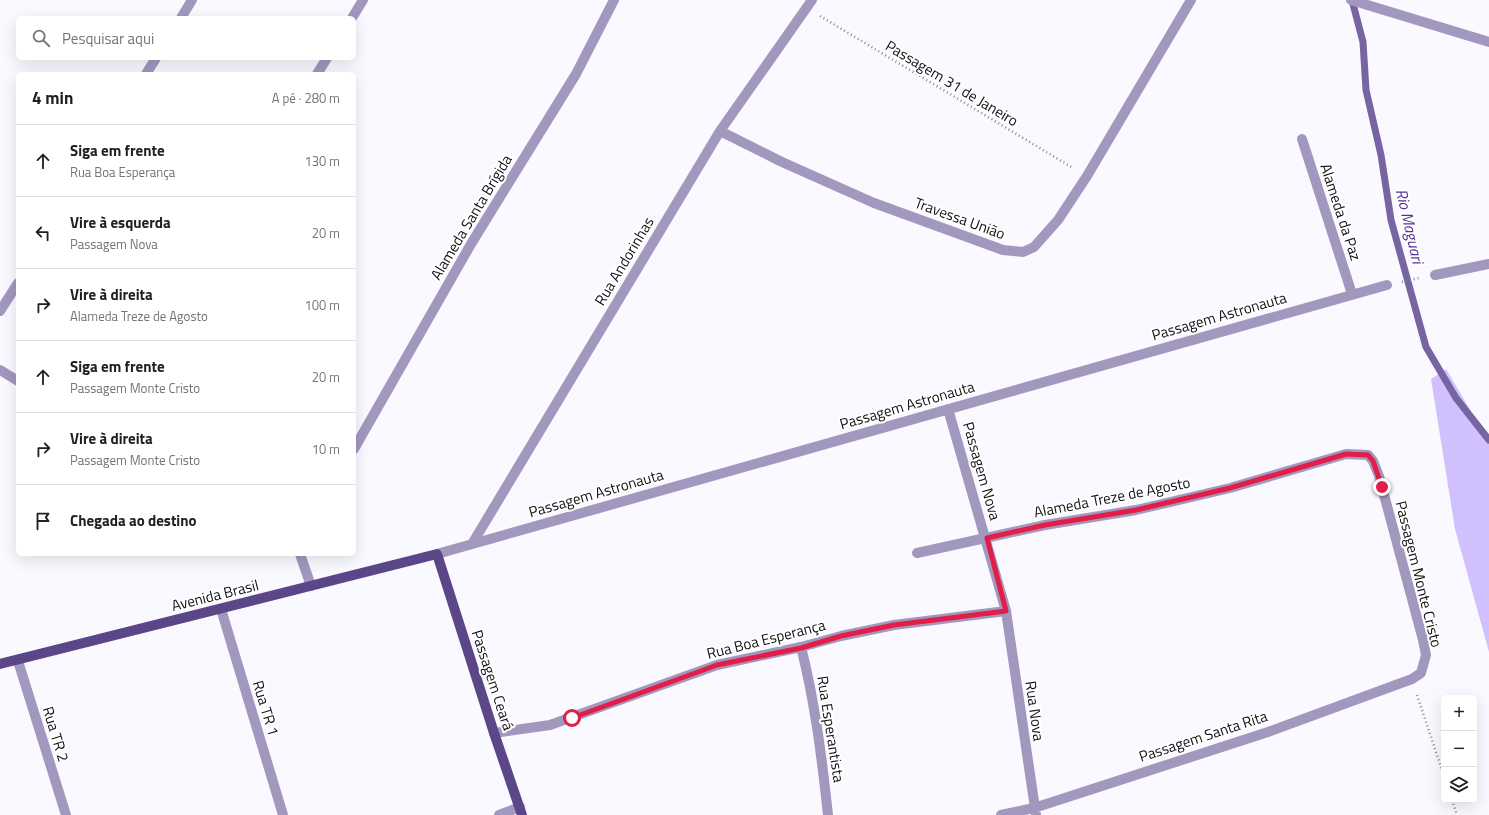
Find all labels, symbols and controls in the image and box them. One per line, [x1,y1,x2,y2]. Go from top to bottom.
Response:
search box [16,16,356,60]
icon: search [30,27,52,49]
text: Pesquisar aqui [62,27,154,50]
street label: Passagem 31 de Janeiro [881,34,1023,132]
text: 4 min [32,85,73,111]
text: A pé · 280 m [272,88,340,108]
text: Siga em frente [70,139,165,162]
icon: ahead [32,150,54,172]
street label: Alameda Santa Brígida [424,150,518,284]
text: 130 m [304,151,340,171]
street label: Alameda da Paz [1315,161,1368,264]
text: Rua Boa Esperança [70,162,175,182]
water label: Rio Maguari [1390,186,1431,267]
street label: Travessa União [911,191,1009,245]
text: Vire à esquerda [70,211,171,234]
street label: Rua Andorinhas [588,212,660,310]
icon: left [32,222,54,244]
text: 20 m [312,223,340,243]
text: Passagem Nova [70,234,158,254]
text: Vire à direita [70,283,153,306]
street label: Passagem Astronauta [1149,286,1290,346]
icon: right [32,294,54,316]
text: 100 m [304,295,340,315]
text: Alameda Treze de Agosto [70,306,208,326]
text: Siga em frente [70,355,165,378]
icon: ahead [32,366,54,388]
text: 20 m [312,367,340,387]
street label: Passagem Astronauta [837,375,978,435]
text: Passagem Monte Cristo [70,378,200,398]
street label: Passagem Nova [957,419,1007,523]
text: Vire à direita [70,427,153,450]
icon: right [32,438,54,460]
text: 10 m [312,439,340,459]
text: Passagem Monte Cristo [70,450,200,470]
street label: Passagem Astronauta [526,463,667,523]
street label: Alameda Treze de Agosto [1032,471,1192,523]
route end [1373,478,1391,496]
street label: Passagem Monte Cristo [1390,498,1448,650]
text: Chegada ao destino [70,509,196,532]
icon: arrive [32,510,54,532]
street label: Avenida Brasil [169,573,261,617]
street label: Rua Boa Esperança [704,613,828,665]
street label: Passagem Ceará [466,627,520,734]
street label: Rua Esperantista [811,674,851,784]
street label: Rua TR 1 [247,677,285,739]
street label: Rua Nova [1019,679,1051,743]
map controls [1441,695,1477,803]
button: + [1441,695,1477,731]
street label: Rua TR 2 [37,703,75,765]
street label: Passagem Santa Rita [1136,704,1271,768]
route start [563,709,581,727]
button: − [1441,731,1477,767]
button: layers [1441,767,1477,803]

